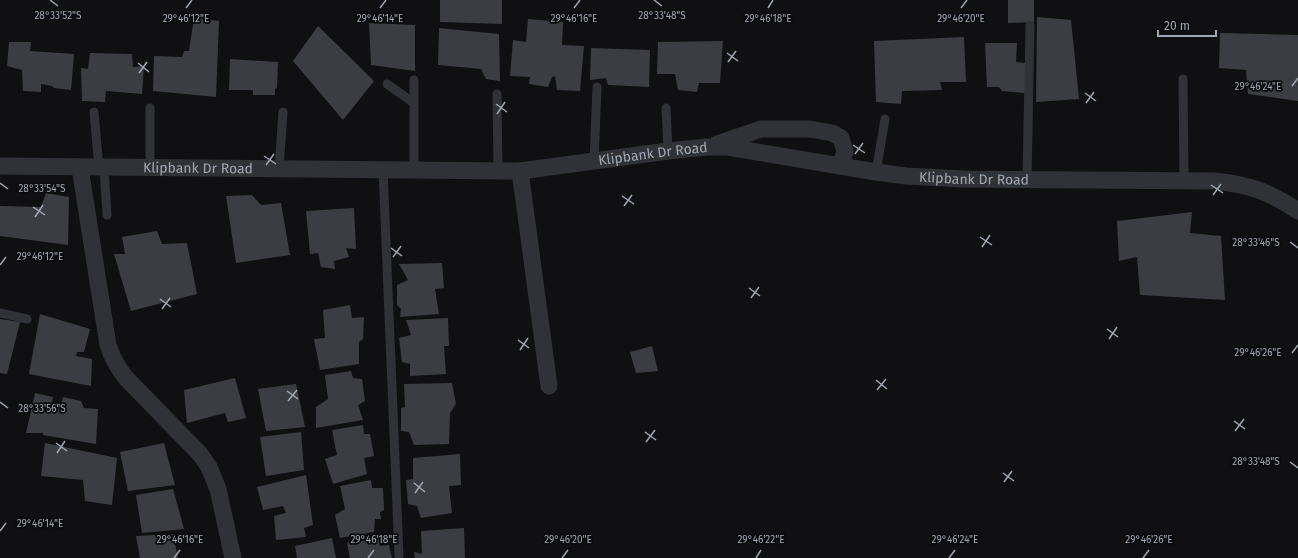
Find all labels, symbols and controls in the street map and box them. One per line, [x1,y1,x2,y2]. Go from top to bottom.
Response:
text: 28°33'52"S [34,10,82,22]
text: 28°33'48"S [638,10,686,22]
scale bar [1158,12,1216,38]
text: 29°46'12"E [163,13,209,25]
text: 29°46'14"E [357,13,403,25]
text: 29°46'16"E [551,13,597,25]
text: 29°46'18"E [745,13,792,25]
text: 29°46'20"E [937,13,985,25]
text: 20 m [1164,19,1190,33]
text: 29°46'24"E [1235,81,1281,93]
street label: Klipbank Dr Road [597,139,708,169]
street label: Klipbank Dr Road [143,159,253,177]
street label: Klipbank Dr Road [919,169,1029,189]
text: 28°33'54"S [18,183,66,195]
text: 28°33'46"S [1232,237,1280,249]
text: 29°46'12"E [17,251,63,263]
text: 29°46'26"E [1234,347,1282,359]
text: 28°33'56"S [18,403,66,415]
text: 28°33'48"S [1232,456,1280,468]
text: 29°46'14"E [17,518,63,530]
text: 29°46'16"E [157,534,203,546]
text: 29°46'18"E [351,534,398,546]
text: 29°46'20"E [544,534,592,546]
text: 29°46'22"E [737,534,785,546]
text: 29°46'24"E [932,534,978,546]
text: 29°46'26"E [1125,534,1173,546]

